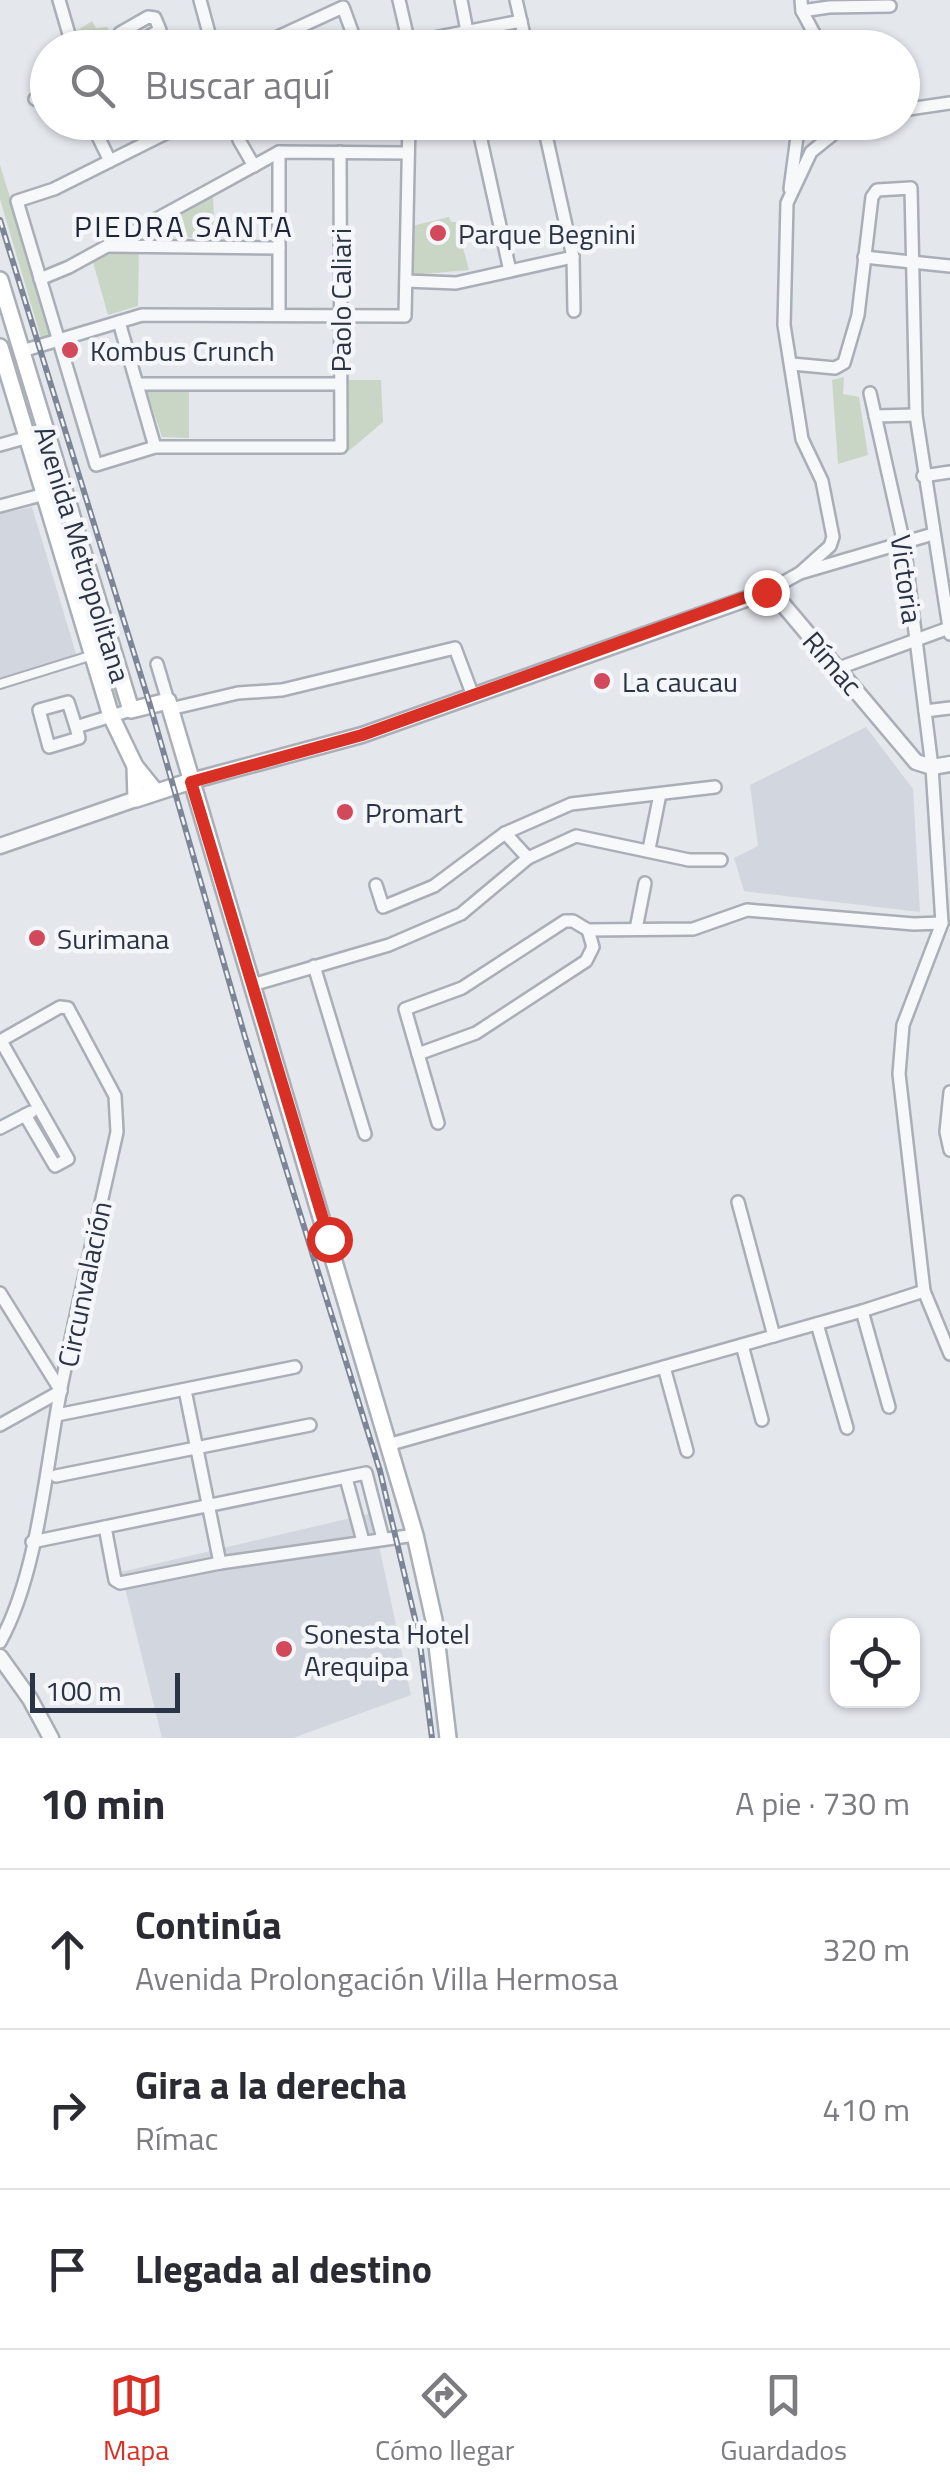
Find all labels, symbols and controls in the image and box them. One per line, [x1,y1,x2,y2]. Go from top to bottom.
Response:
search box [30,30,920,140]
text: Buscar aquí [145,56,331,114]
icon: search [65,58,120,113]
district label: PIEDRA SANTA [74,203,294,249]
place label: Parque Begnini [458,212,636,255]
marker: Parque Begnini [427,222,449,244]
street label: Paolo Caliari [319,228,362,372]
place label: Kombus Crunch [90,329,274,372]
marker: Kombus Crunch [59,339,81,361]
street label: Avenida Metropolitana [24,420,142,688]
street label: Victoria [880,532,934,626]
route end [744,570,790,616]
street label: Rímac [793,621,873,705]
place label: La caucau [622,660,738,703]
marker: La caucau [591,670,613,692]
place label: Promart [365,791,463,834]
marker: Promart [334,801,356,823]
place label: Surimana [57,917,169,960]
marker: Surimana [26,927,48,949]
street label: Circunvalación [45,1197,123,1371]
route start [307,1217,353,1263]
place label: Sonesta Hotel Arequipa [304,1612,470,1687]
map controls [830,1618,920,1708]
button: locate [830,1618,920,1708]
marker: Sonesta Hotel Arequipa [273,1638,295,1660]
scale bar [30,1668,180,1712]
text: 100 m [45,1669,122,1712]
text: 10 min [40,1771,166,1835]
text: A pie · 730 m [735,1779,910,1827]
text: Continúa [135,1896,282,1954]
icon: ahead [40,1922,95,1977]
text: 320 m [822,1925,910,1973]
text: Avenida Prolongación Villa Hermosa [135,1954,618,2002]
text: Gira a la derecha [135,2056,407,2114]
icon: right [40,2082,95,2137]
text: 410 m [822,2085,910,2133]
text: Rímac [135,2114,218,2162]
text: Llegada al destino [135,2240,432,2298]
icon: arrive [40,2242,95,2297]
tab: Mapa [103,2368,169,2471]
tab: Cómo llegar [375,2368,514,2471]
tab: Guardados [720,2368,847,2471]

